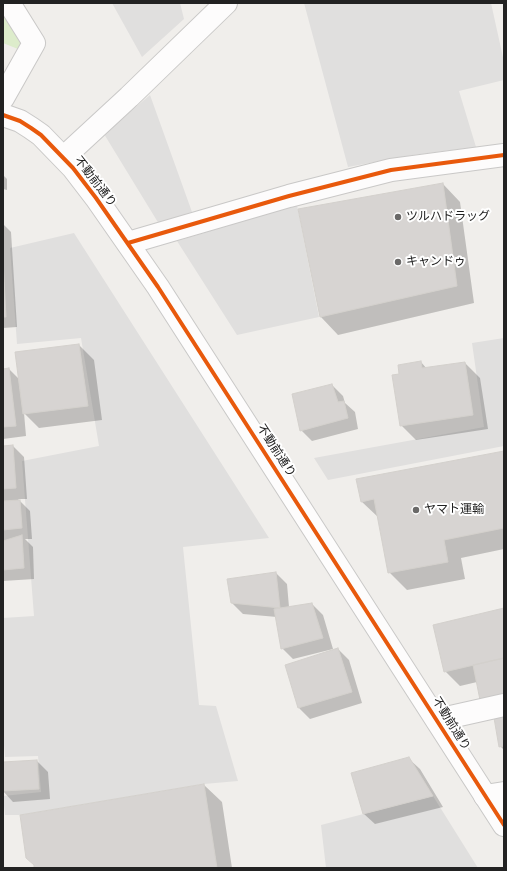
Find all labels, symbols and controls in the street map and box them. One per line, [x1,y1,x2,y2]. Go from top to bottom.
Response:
street label: 不動前通り [71,154,119,210]
place label: ツルハドラッグ [406,210,490,224]
marker: ツルハドラッグ [393,212,403,222]
place label: キャンドゥ [406,255,466,269]
marker: キャンドゥ [393,257,403,267]
street label: 不動前通り [254,422,298,480]
place label: ヤマト運輸 [424,503,484,517]
marker: ヤマト運輸 [411,505,421,515]
street label: 不動前通り [429,695,473,753]

